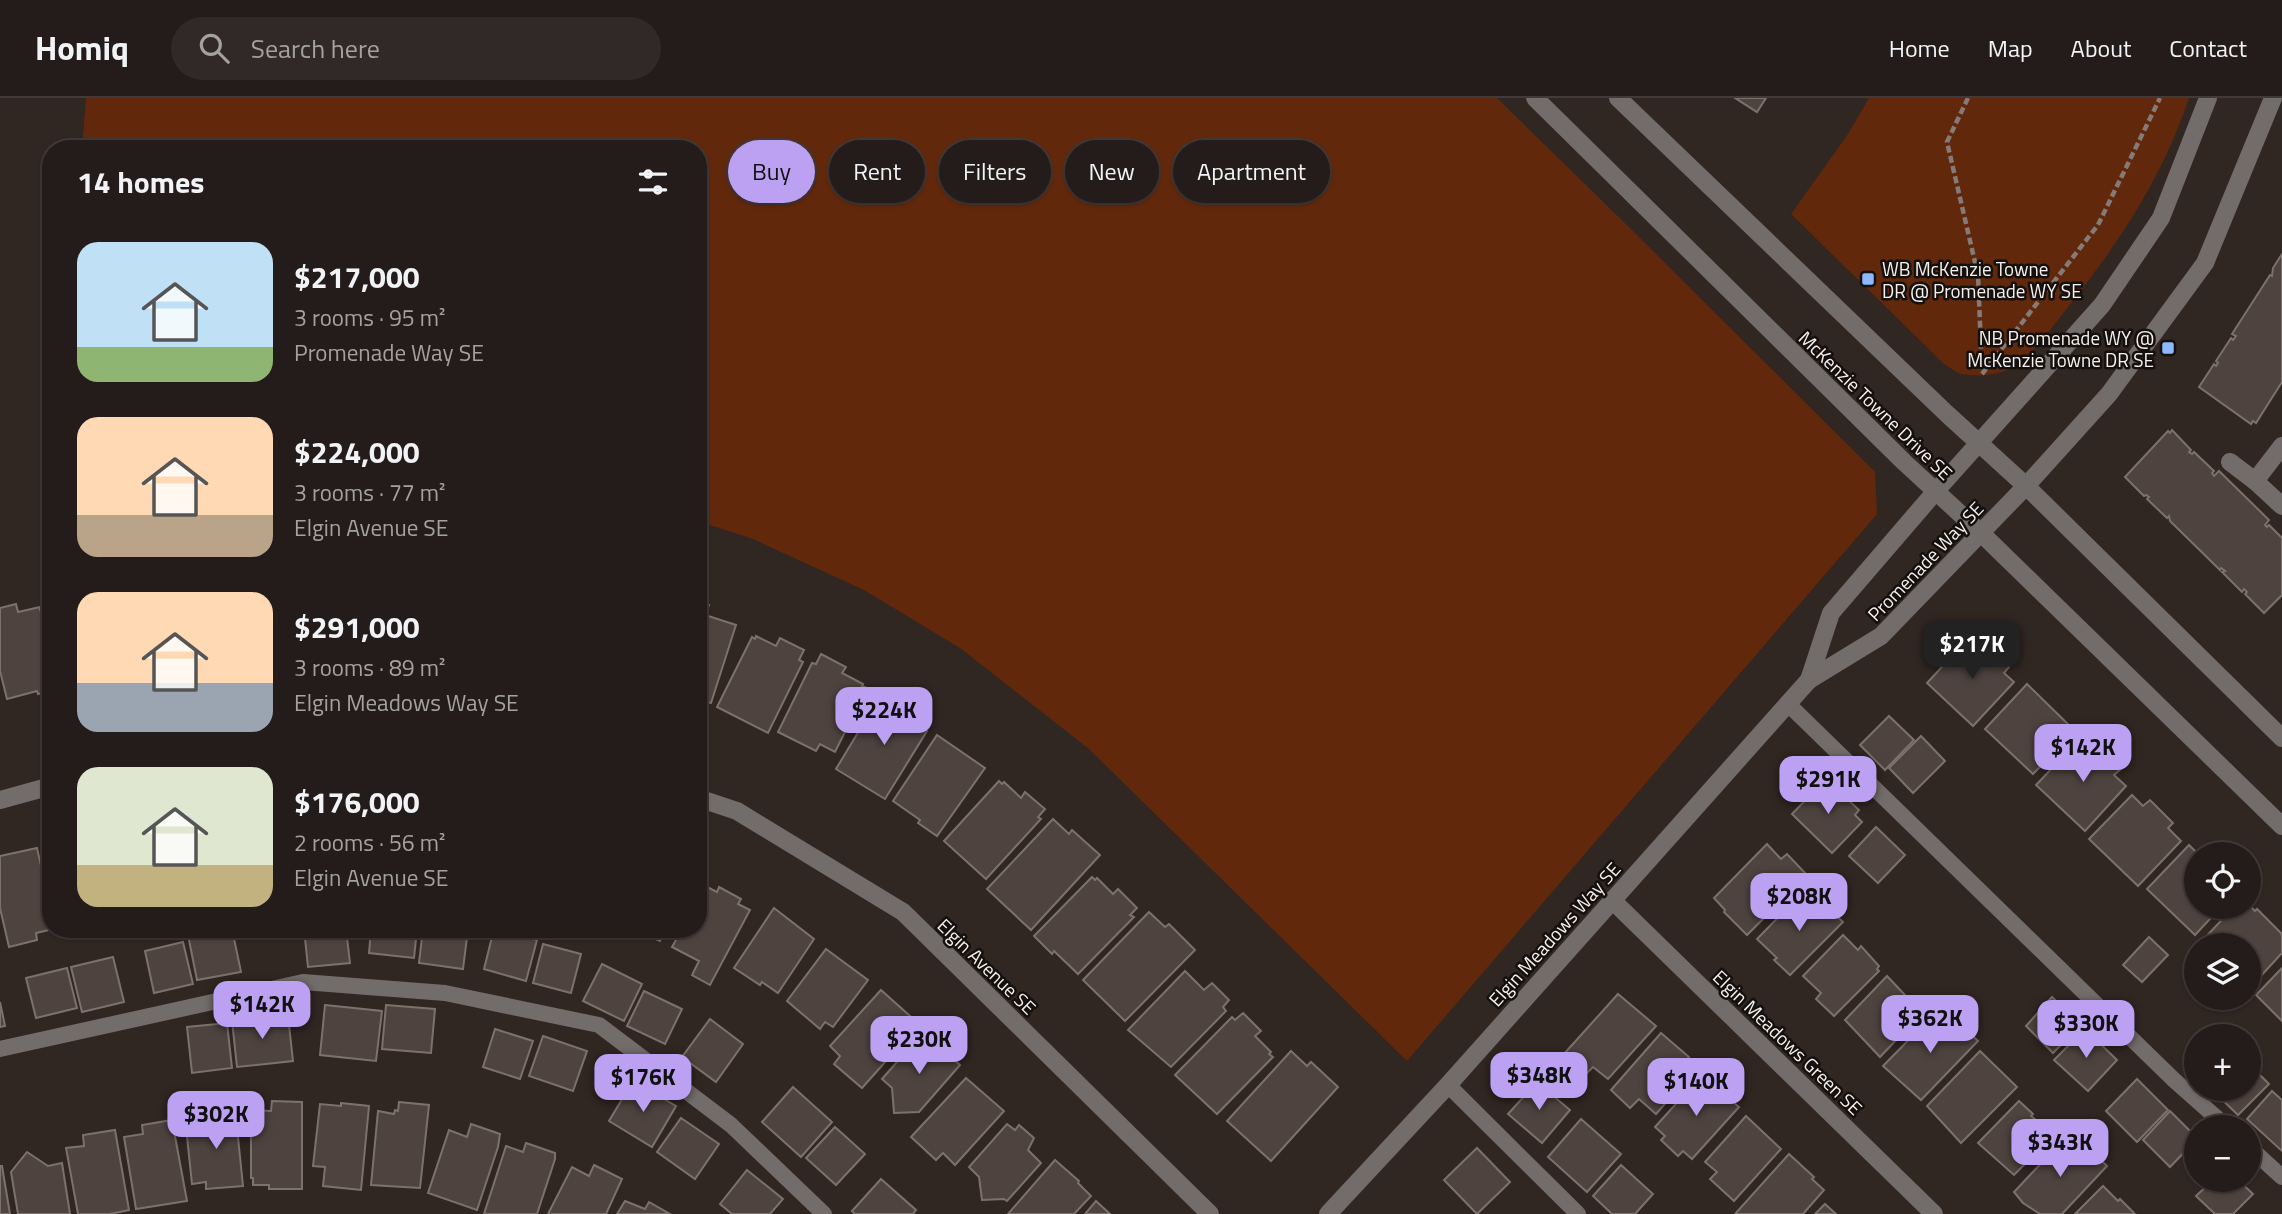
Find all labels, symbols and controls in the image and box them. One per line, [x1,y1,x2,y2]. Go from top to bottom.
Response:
search box [171,17,661,80]
text: Homiq [35,23,129,73]
icon: search [195,29,233,67]
text: Search here [251,29,380,68]
text: Home [1889,30,1950,66]
text: Map [1988,30,2033,66]
text: About [2071,30,2131,66]
text: Contact [2169,30,2247,66]
chip: Buy [728,140,815,203]
chip: Rent [829,140,925,203]
chip: Filters [939,140,1051,203]
chip: New [1065,140,1159,203]
chip: Apartment [1173,140,1330,203]
text: 14 homes [77,159,204,205]
icon: filters [634,163,672,201]
text: $217,000 [294,254,420,300]
place label: WB McKenzie Towne DR @ Promenade WY SE [1882,254,2082,305]
icon: home [133,270,217,354]
marker: WB McKenzie Towne DR @ Promenade WY SE [1860,271,1876,287]
text: 3 rooms · 95 m² [294,300,445,335]
place label: NB Promenade WY @ McKenzie Towne DR SE [1967,323,2154,374]
street label: McKenzie Towne Drive SE [1792,324,1960,486]
text: Promenade Way SE [294,335,484,370]
marker: NB Promenade WY @ McKenzie Towne DR SE [2160,340,2176,356]
text: $224,000 [294,429,420,475]
icon: home [133,445,217,529]
text: 3 rooms · 77 m² [294,475,445,510]
street label: Promenade Way SE [1860,495,1990,627]
text: Elgin Avenue SE [294,510,449,545]
text: $291,000 [294,604,420,650]
icon: home [133,620,217,704]
pin: $217K [1923,622,2021,681]
text: $217K [1939,626,2005,661]
text: 3 rooms · 89 m² [294,650,445,685]
text: Elgin Meadows Way SE [294,685,519,720]
pin: $224K [835,688,933,747]
text: $224K [851,692,917,727]
pin: $142K [2034,724,2132,784]
text: $142K [2050,729,2116,764]
pin: $291K [1779,756,1877,816]
text: $291K [1795,761,1861,796]
text: $176,000 [294,779,420,825]
icon: home [133,795,217,879]
text: 2 rooms · 56 m² [294,825,445,860]
map controls [2184,842,2261,1192]
button: locate [2184,842,2261,919]
street label: Elgin Meadows Way SE [1481,855,1627,1013]
text: Elgin Avenue SE [294,860,449,895]
pin: $208K [1750,874,1848,933]
text: $208K [1766,878,1832,913]
street label: Elgin Avenue SE [931,911,1043,1021]
button: layers [2184,933,2261,1010]
street label: Elgin Meadows Green SE [1707,963,1869,1121]
pin: $142K [213,982,311,1041]
text: $142K [229,986,295,1021]
pin: $362K [1881,996,1979,1055]
text: $362K [1897,1000,1963,1035]
pin: $330K [2037,1000,2135,1060]
text: $330K [2053,1005,2119,1040]
pin: $230K [870,1016,968,1076]
text: $230K [886,1021,952,1056]
button: + [2184,1024,2261,1101]
pin: $348K [1490,1052,1588,1112]
pin: $176K [594,1054,692,1114]
text: $348K [1506,1057,1572,1092]
pin: $140K [1647,1058,1745,1118]
text: $176K [610,1059,676,1094]
text: $140K [1663,1063,1729,1098]
pin: $302K [167,1091,265,1151]
text: $302K [183,1096,249,1131]
button: − [2184,1115,2261,1192]
pin: $343K [2011,1119,2109,1179]
text: $343K [2027,1124,2093,1159]

